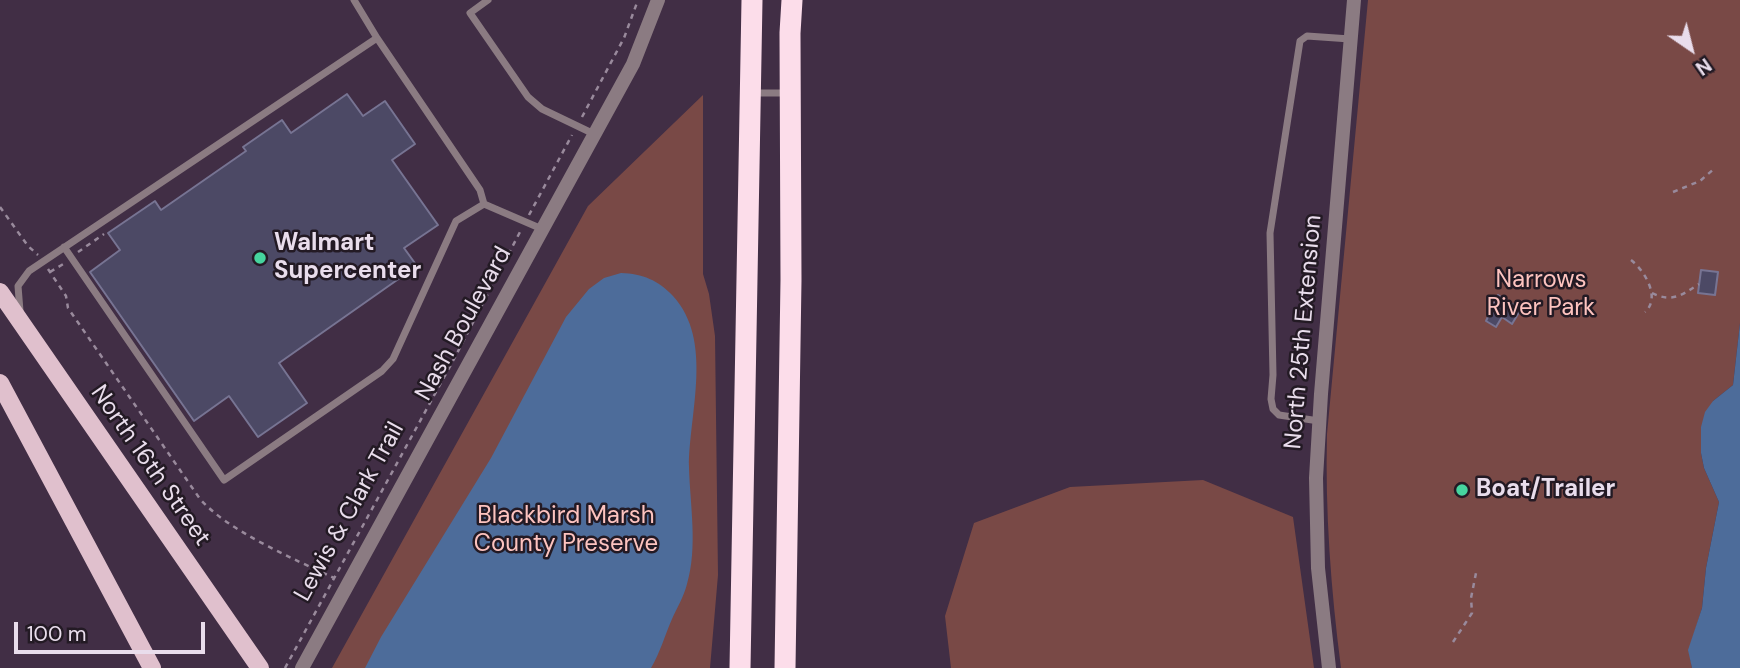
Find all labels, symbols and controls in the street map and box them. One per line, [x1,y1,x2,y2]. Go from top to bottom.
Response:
north arrow [1656,14,1726,84]
text: N [1690,52,1716,81]
street label: North 25th Extension [1279,214,1329,450]
place label: Walmart Supercenter [274,230,421,286]
street label: Nash Boulevard [410,242,518,406]
marker: Walmart Supercenter [252,250,268,266]
park label: Narrows River Park [1487,267,1595,323]
street label: North 16th Street [84,380,216,552]
street label: Lewis & Clark Trail [289,418,411,606]
place label: Boat/Trailer [1476,476,1615,504]
marker: Boat/Trailer [1454,482,1470,498]
park label: Blackbird Marsh County Preserve [474,503,658,559]
scale bar [18,608,208,652]
text: 100 m [27,620,87,648]

